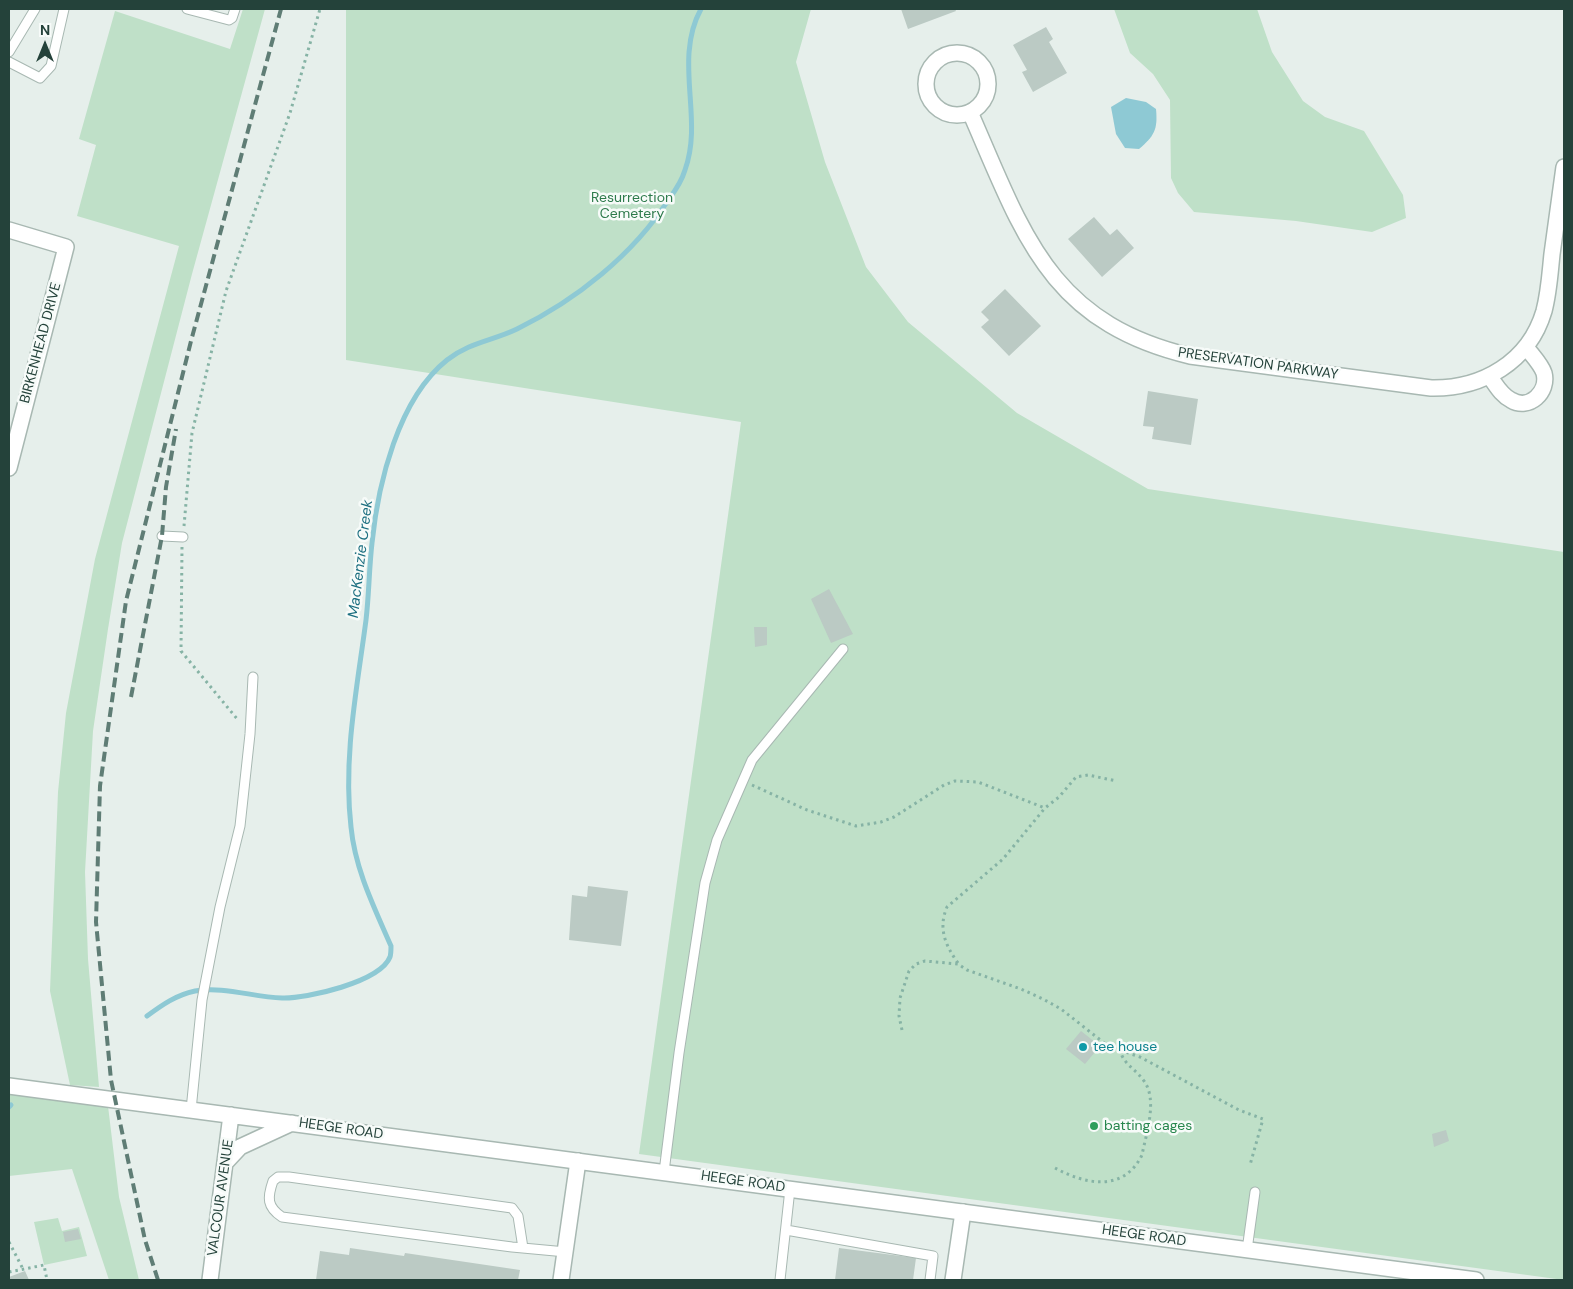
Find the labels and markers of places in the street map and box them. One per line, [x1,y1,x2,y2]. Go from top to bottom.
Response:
place label: tee house [1093,1039,1157,1055]
marker: tee house [1077,1041,1089,1053]
place label: batting cages [1104,1118,1192,1134]
marker: batting cages [1088,1120,1100,1132]

